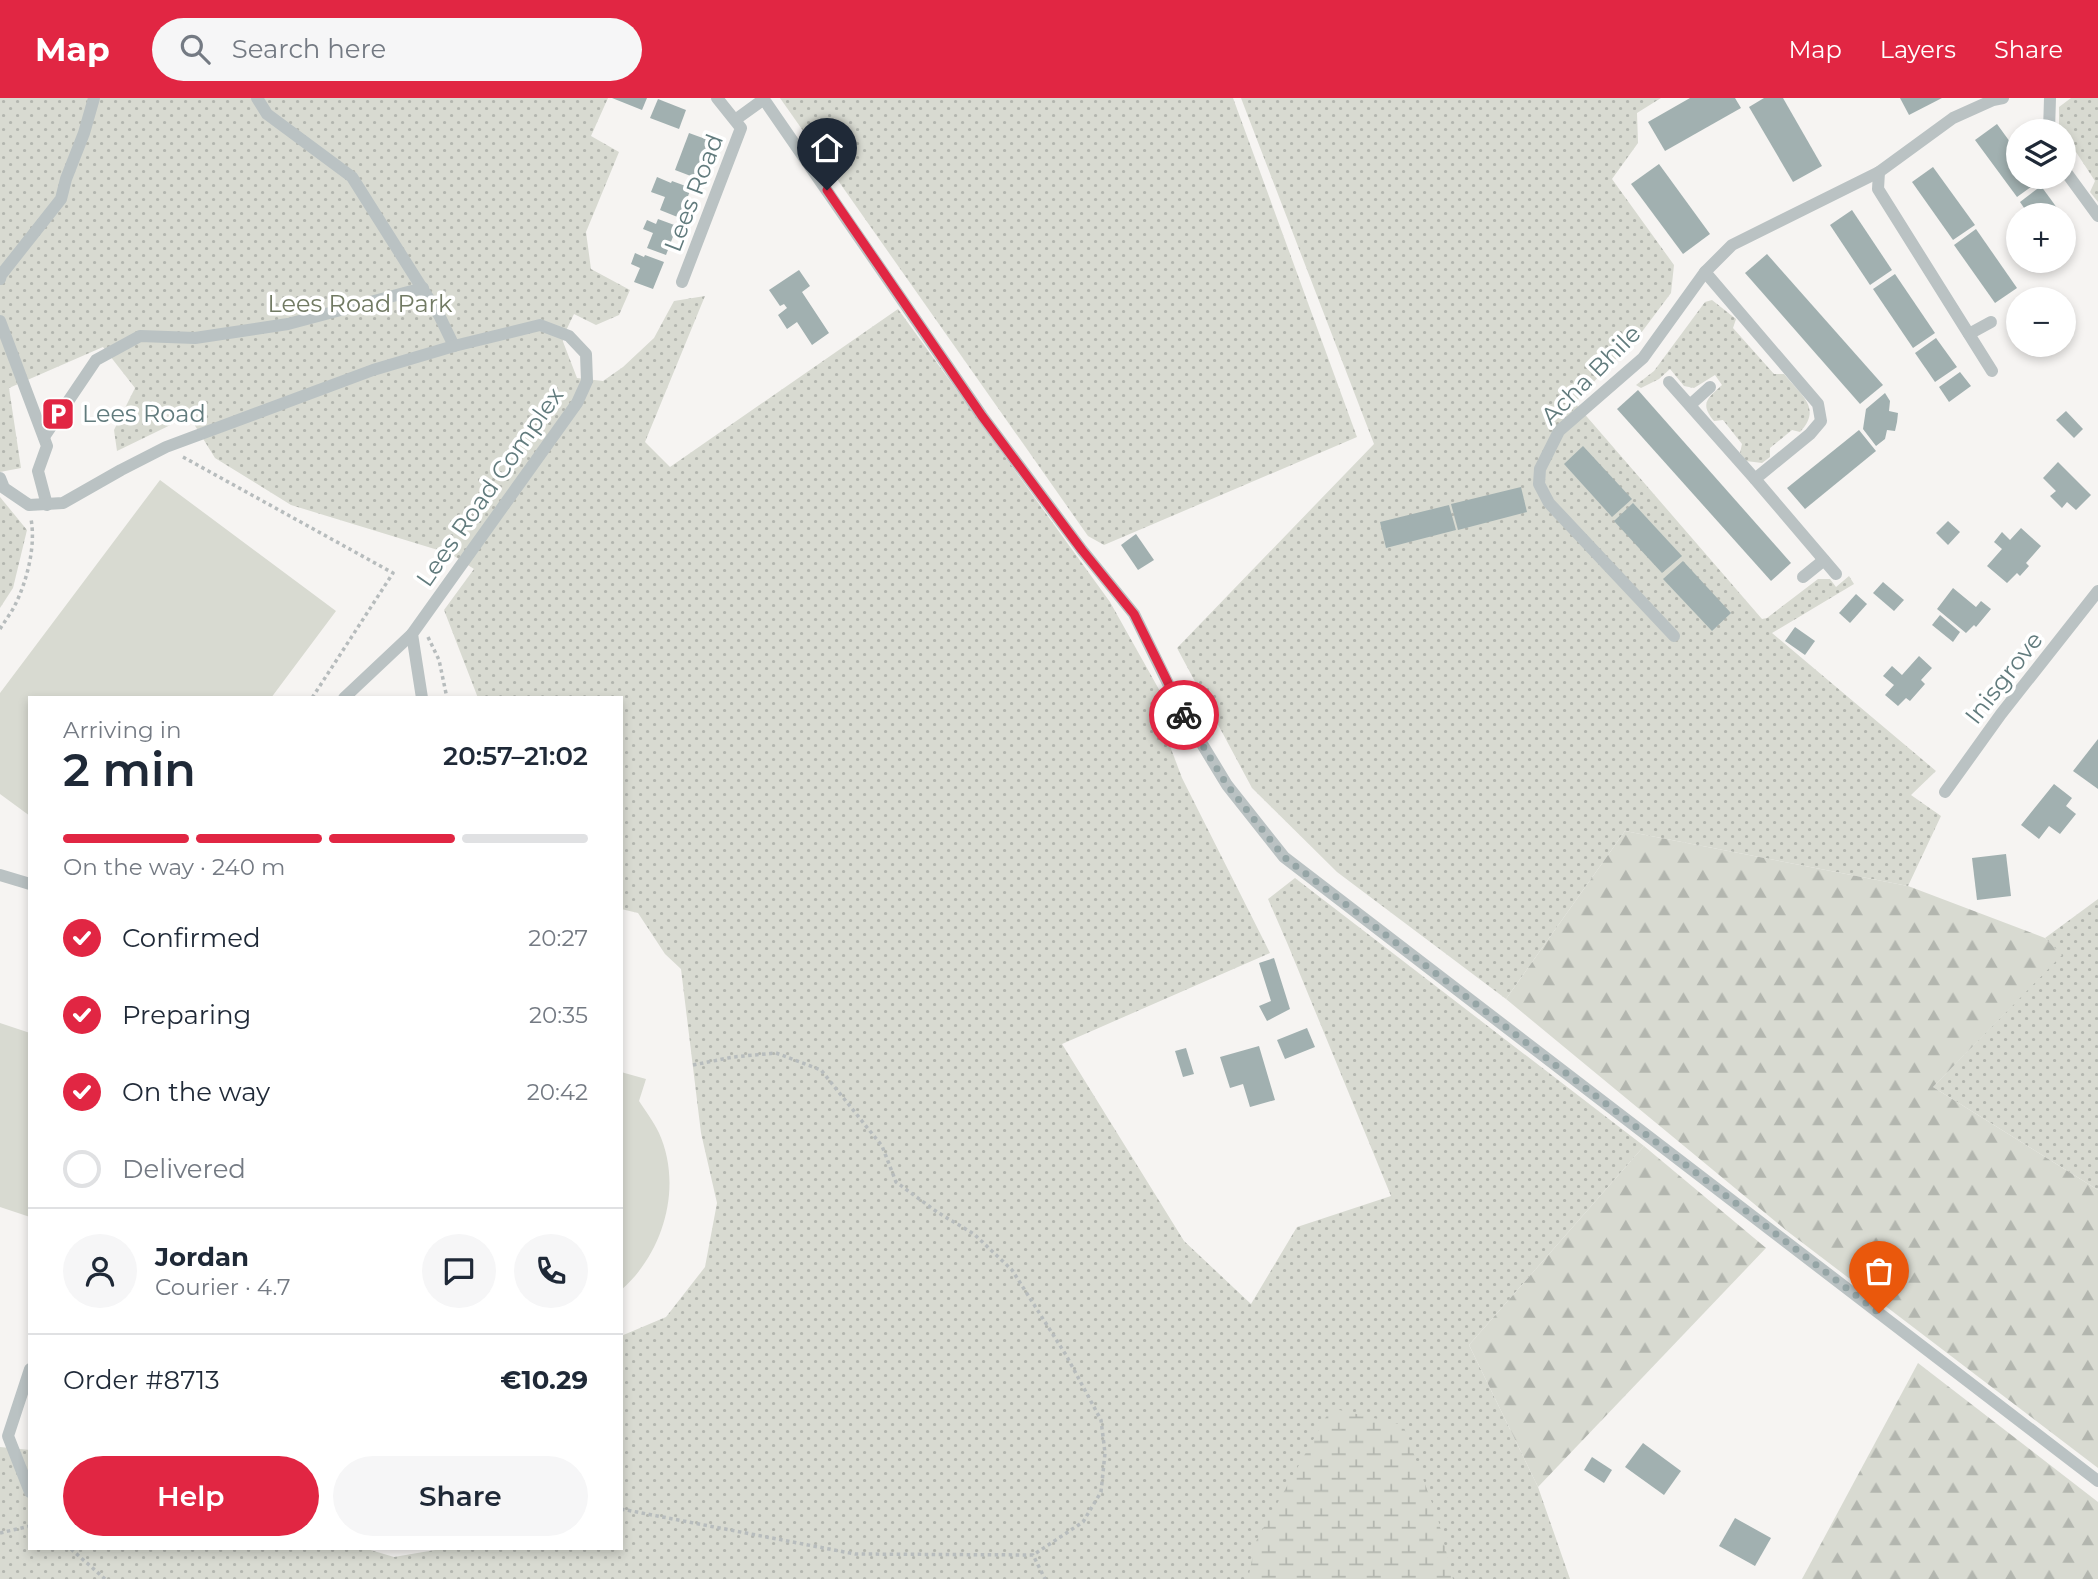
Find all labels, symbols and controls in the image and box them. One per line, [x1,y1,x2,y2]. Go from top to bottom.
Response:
search box [152,18,642,81]
text: Map [35,29,110,69]
icon: search [176,30,214,68]
text: Search here [232,33,386,65]
text: Map [1788,35,1842,64]
text: Layers [1880,35,1956,64]
text: Share [1994,35,2063,64]
pin [797,118,857,190]
map controls [2006,119,2076,357]
button: layers [2006,119,2076,189]
icon: home [808,129,846,167]
street label: Lees Road [658,130,729,256]
button: + [2006,203,2076,273]
button: − [2006,287,2076,357]
park label: Lees Road Park [268,289,453,318]
street label: Acha Bhile [1535,319,1646,430]
street label: Lees Road Complex [410,381,569,592]
parking icon: Lees Road [39,395,77,433]
place label: Lees Road [82,399,206,428]
street label: Inisgrove [1959,626,2049,730]
courier [1149,680,1219,750]
icon: bike [1165,696,1203,734]
text: Arriving in [63,716,182,744]
text: 20:57–21:02 [443,740,588,772]
text: 2 min [63,741,196,798]
text: On the way · 240 m [63,853,285,881]
icon: check [63,919,101,957]
text: Confirmed [122,922,261,954]
text: 20:27 [528,924,588,952]
icon: check [63,996,101,1034]
text: Preparing [122,999,251,1031]
text: 20:35 [529,1001,588,1029]
icon: check [63,1073,101,1111]
text: On the way [122,1076,270,1108]
text: 20:42 [527,1078,588,1106]
text: Delivered [122,1153,246,1185]
button: person [63,1234,137,1308]
button: chat [422,1234,496,1308]
button: phone [514,1234,588,1308]
text: Jordan [155,1241,249,1273]
pin [1849,1241,1909,1313]
icon: bag [1860,1252,1898,1290]
text: Courier · 4.7 [155,1273,291,1301]
text: Order #8713 [63,1364,220,1396]
text: €10.29 [500,1364,588,1396]
button: Help [63,1456,319,1536]
button: Share [333,1456,588,1536]

